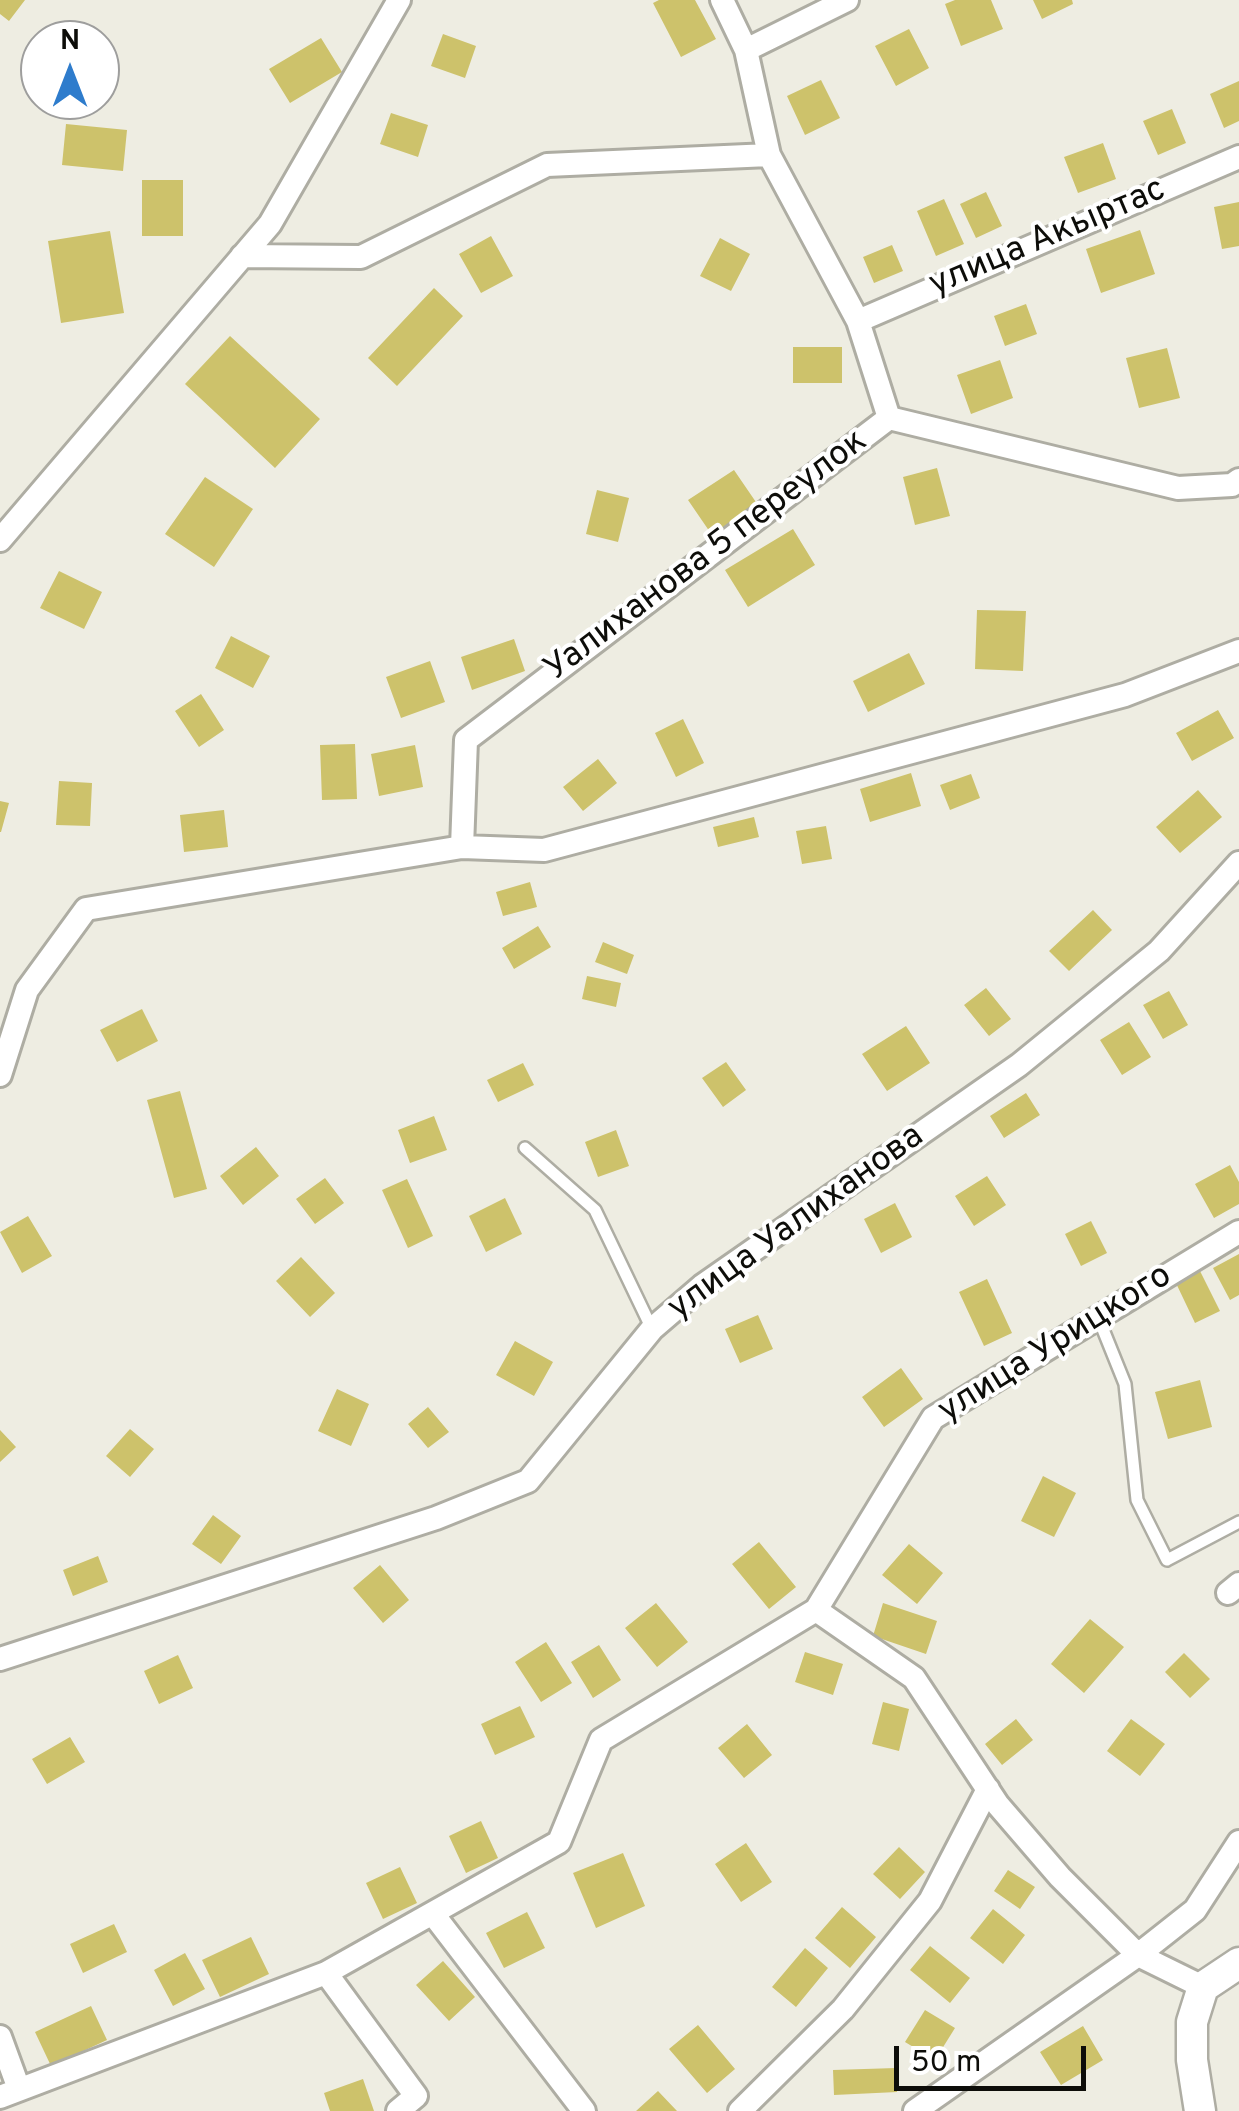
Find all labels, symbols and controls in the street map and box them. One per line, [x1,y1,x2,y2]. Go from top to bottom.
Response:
north arrow [20,20,120,120]
text: N [60,24,80,60]
street label: улица Акыртас [924,170,1172,308]
street label: Уалиханова 5 переулок [537,422,877,692]
street label: улица Уалиханова [661,1117,933,1331]
street label: улица Урицкого [932,1256,1180,1434]
scale bar [899,2026,1092,2088]
text: 50 m [911,2045,981,2082]

